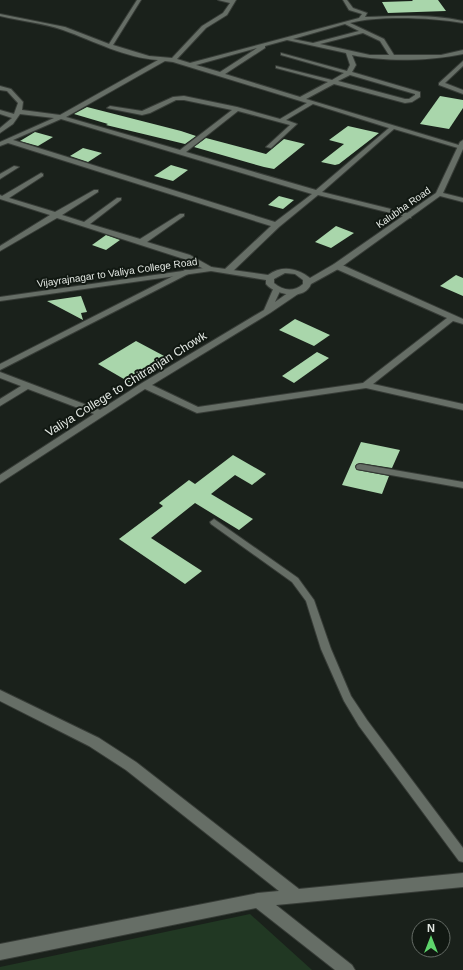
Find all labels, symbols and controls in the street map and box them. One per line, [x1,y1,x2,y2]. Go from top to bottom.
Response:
street label: Kalubha Road [374,185,432,230]
street label: Vijayrajnagar to Valiya College Road [36,256,198,289]
street label: Valiya College to Chitranjan Chowk [43,328,210,440]
north arrow [411,918,451,958]
text: N [427,922,435,934]

